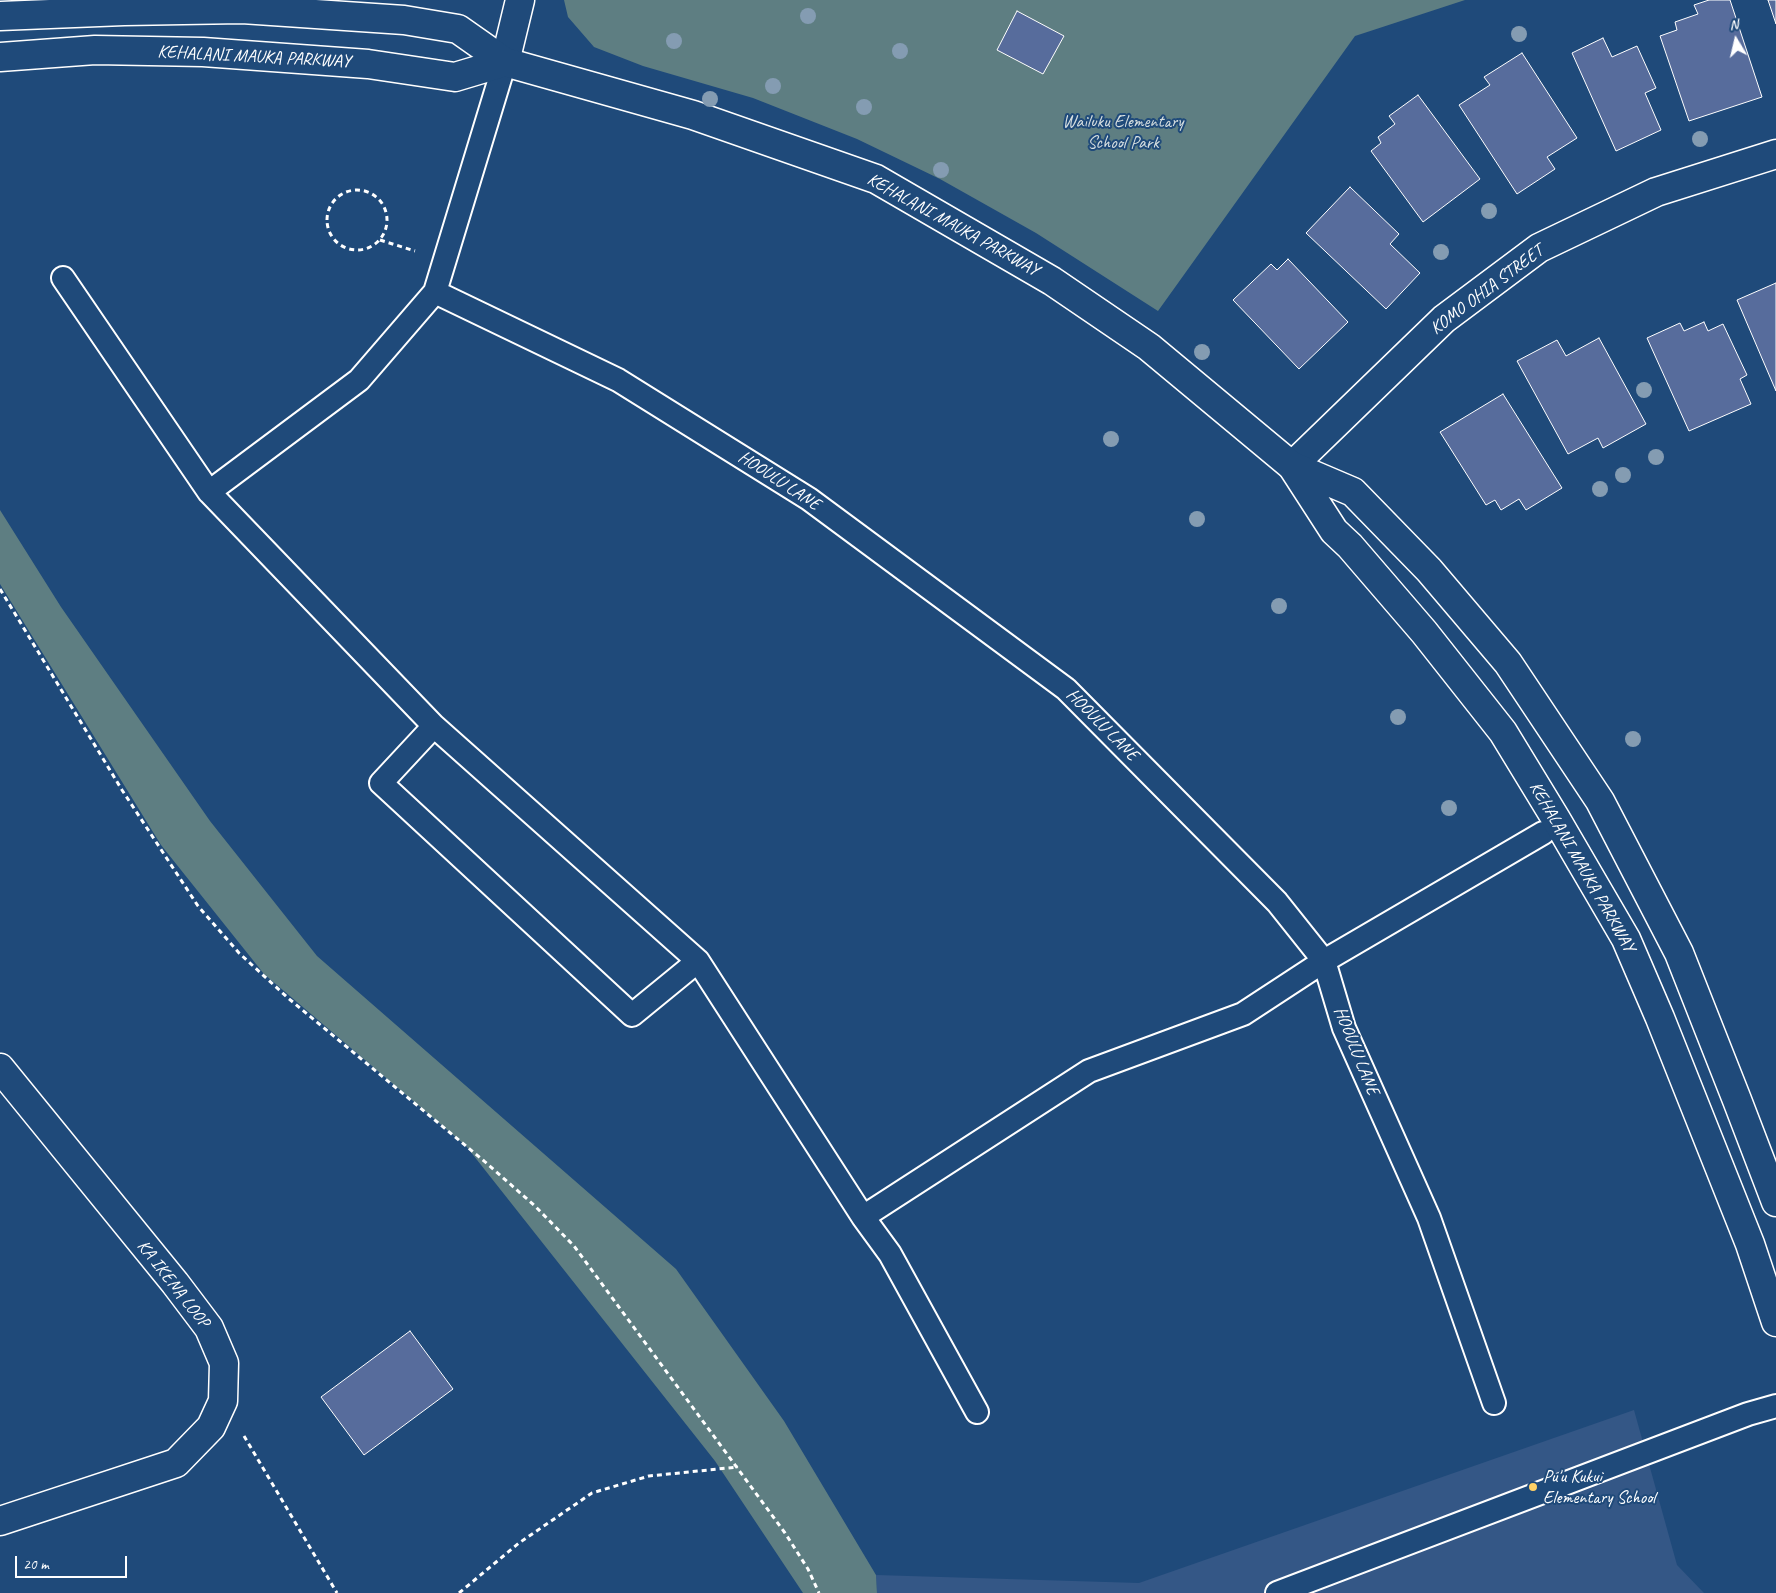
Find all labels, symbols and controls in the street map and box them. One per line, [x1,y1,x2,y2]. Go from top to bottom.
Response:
north arrow [1711,15,1761,65]
text: N [1728,16,1739,34]
street label: KEHALANI MAUKA PARKWAY [157,41,351,73]
park label: Wailuku Elementary School Park [1063,111,1183,154]
street label: KEHALANI MAUKA PARKWAY [863,169,1043,281]
street label: KOMO OHIA STREET [1426,240,1548,340]
street label: HOOULU LANE [734,447,824,515]
street label: HOOULU LANE [1061,684,1143,766]
street label: KEHALANI MAUKA PARKWAY [1524,778,1640,956]
street label: HOOULU LANE [1328,1004,1384,1098]
street label: KA IKENA LOOP [132,1236,214,1332]
place label: Pu'u Kukui Elementary School [1543,1466,1655,1508]
marker: Pu'u Kukui Elementary School [1527,1481,1539,1493]
scale bar [18,1546,130,1578]
text: 20 m [23,1555,49,1574]

